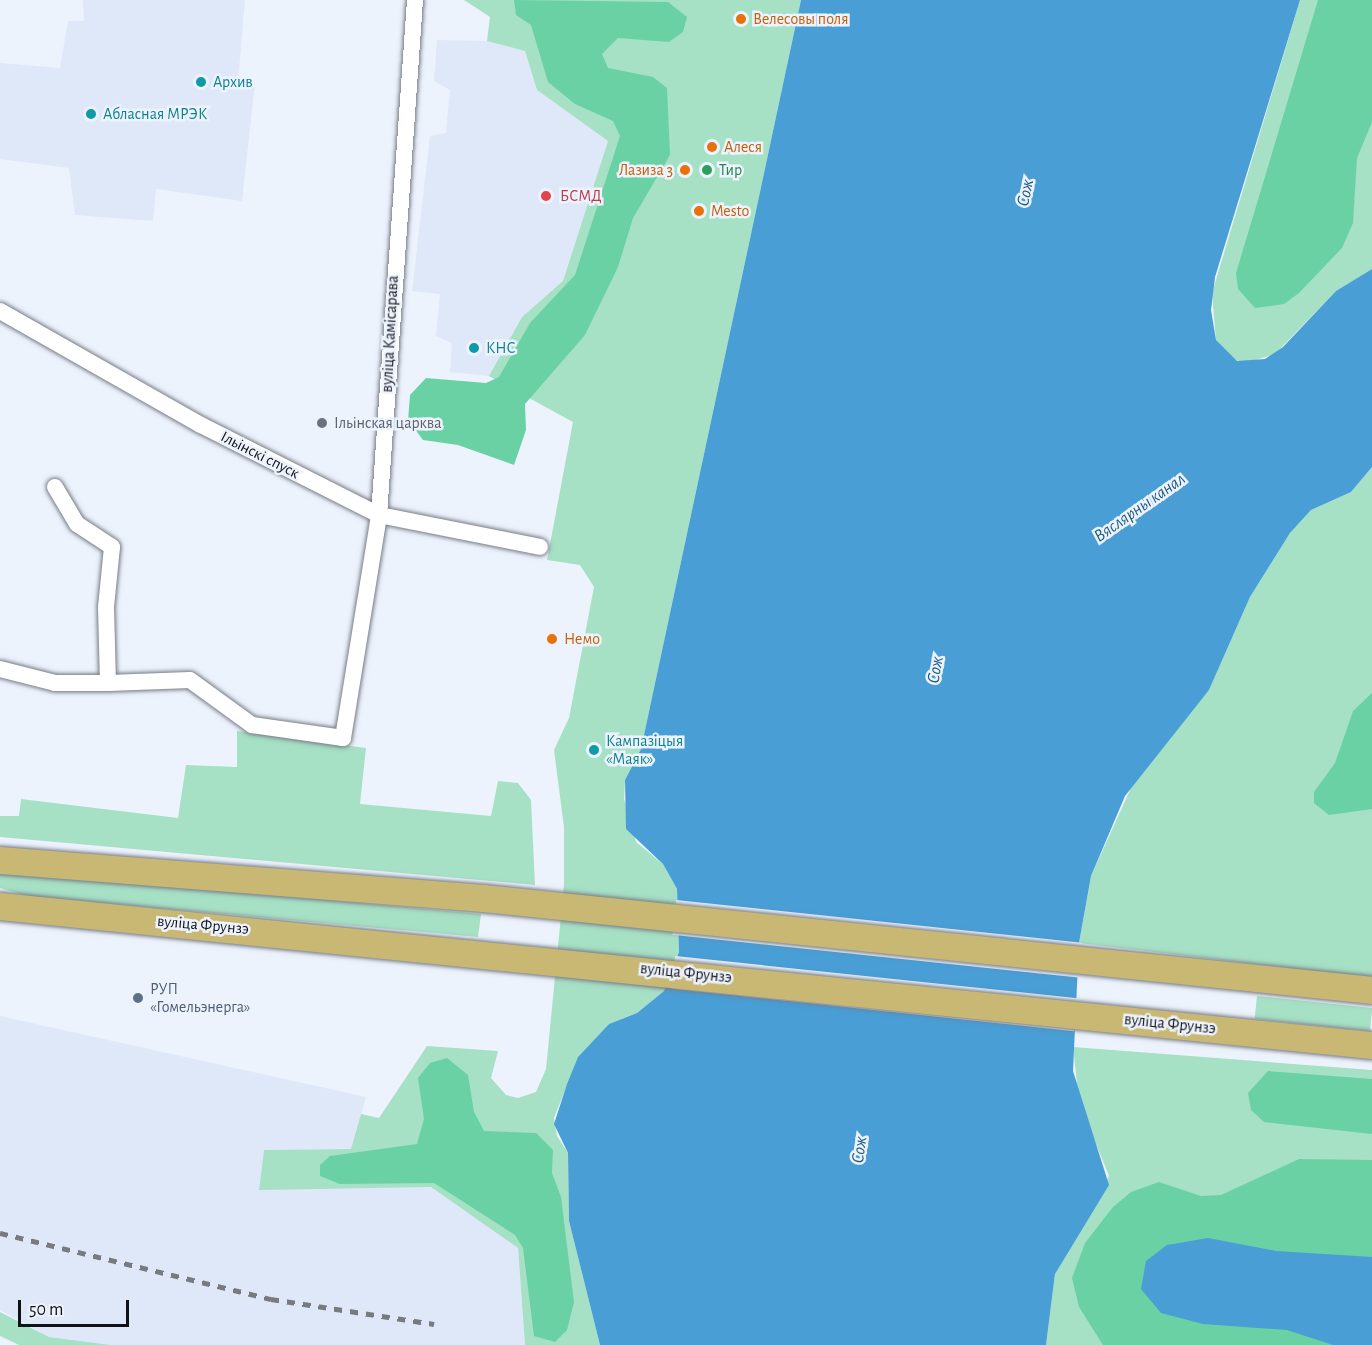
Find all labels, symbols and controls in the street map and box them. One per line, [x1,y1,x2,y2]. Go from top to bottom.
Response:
place label: Велесовы поля [753,9,849,29]
marker: Велесовы поля [734,12,748,26]
place label: Архив [213,72,253,92]
marker: Архив [194,75,208,89]
place label: Абласная МРЭК [103,104,207,124]
marker: Абласная МРЭК [84,107,98,121]
place label: Алеся [724,137,762,157]
marker: Алеся [705,140,719,154]
place label: Лазиза 3 [619,160,673,180]
place label: Тир [719,160,742,180]
marker: Лазиза 3 [678,163,692,177]
marker: Тир [700,163,714,177]
water label: Сож [1013,177,1039,209]
place label: БСМД [560,186,602,206]
marker: БСМД [537,187,555,205]
place label: Mesto [711,201,749,221]
marker: Mesto [692,204,706,218]
street label: вуліца Камісарава [377,275,403,393]
place label: КНС [486,338,515,358]
marker: КНС [467,341,481,355]
place label: Ільінская царква [334,413,442,433]
marker: Ільінская царква [315,416,329,430]
street label: Ільінскі спуск [217,427,303,483]
water label: Вяслярны канал [1090,469,1190,547]
place label: Немо [564,629,600,649]
marker: Немо [545,632,559,646]
water label: Сож [923,655,949,685]
place label: Кампазіцыя «Маяк» [606,731,683,769]
marker: Кампазіцыя «Маяк» [587,743,601,757]
street label: вуліца Фрунзэ [156,911,250,939]
street label: вуліца Фрунзэ [639,959,733,987]
place label: РУП «Гомельэнерга» [150,979,250,1017]
marker: РУП «Гомельэнерга» [131,991,145,1005]
street label: вуліца Фрунзэ [1123,1010,1217,1038]
water label: Сож [847,1135,873,1165]
scale bar [21,1288,132,1326]
text: 50 m [29,1301,63,1319]

